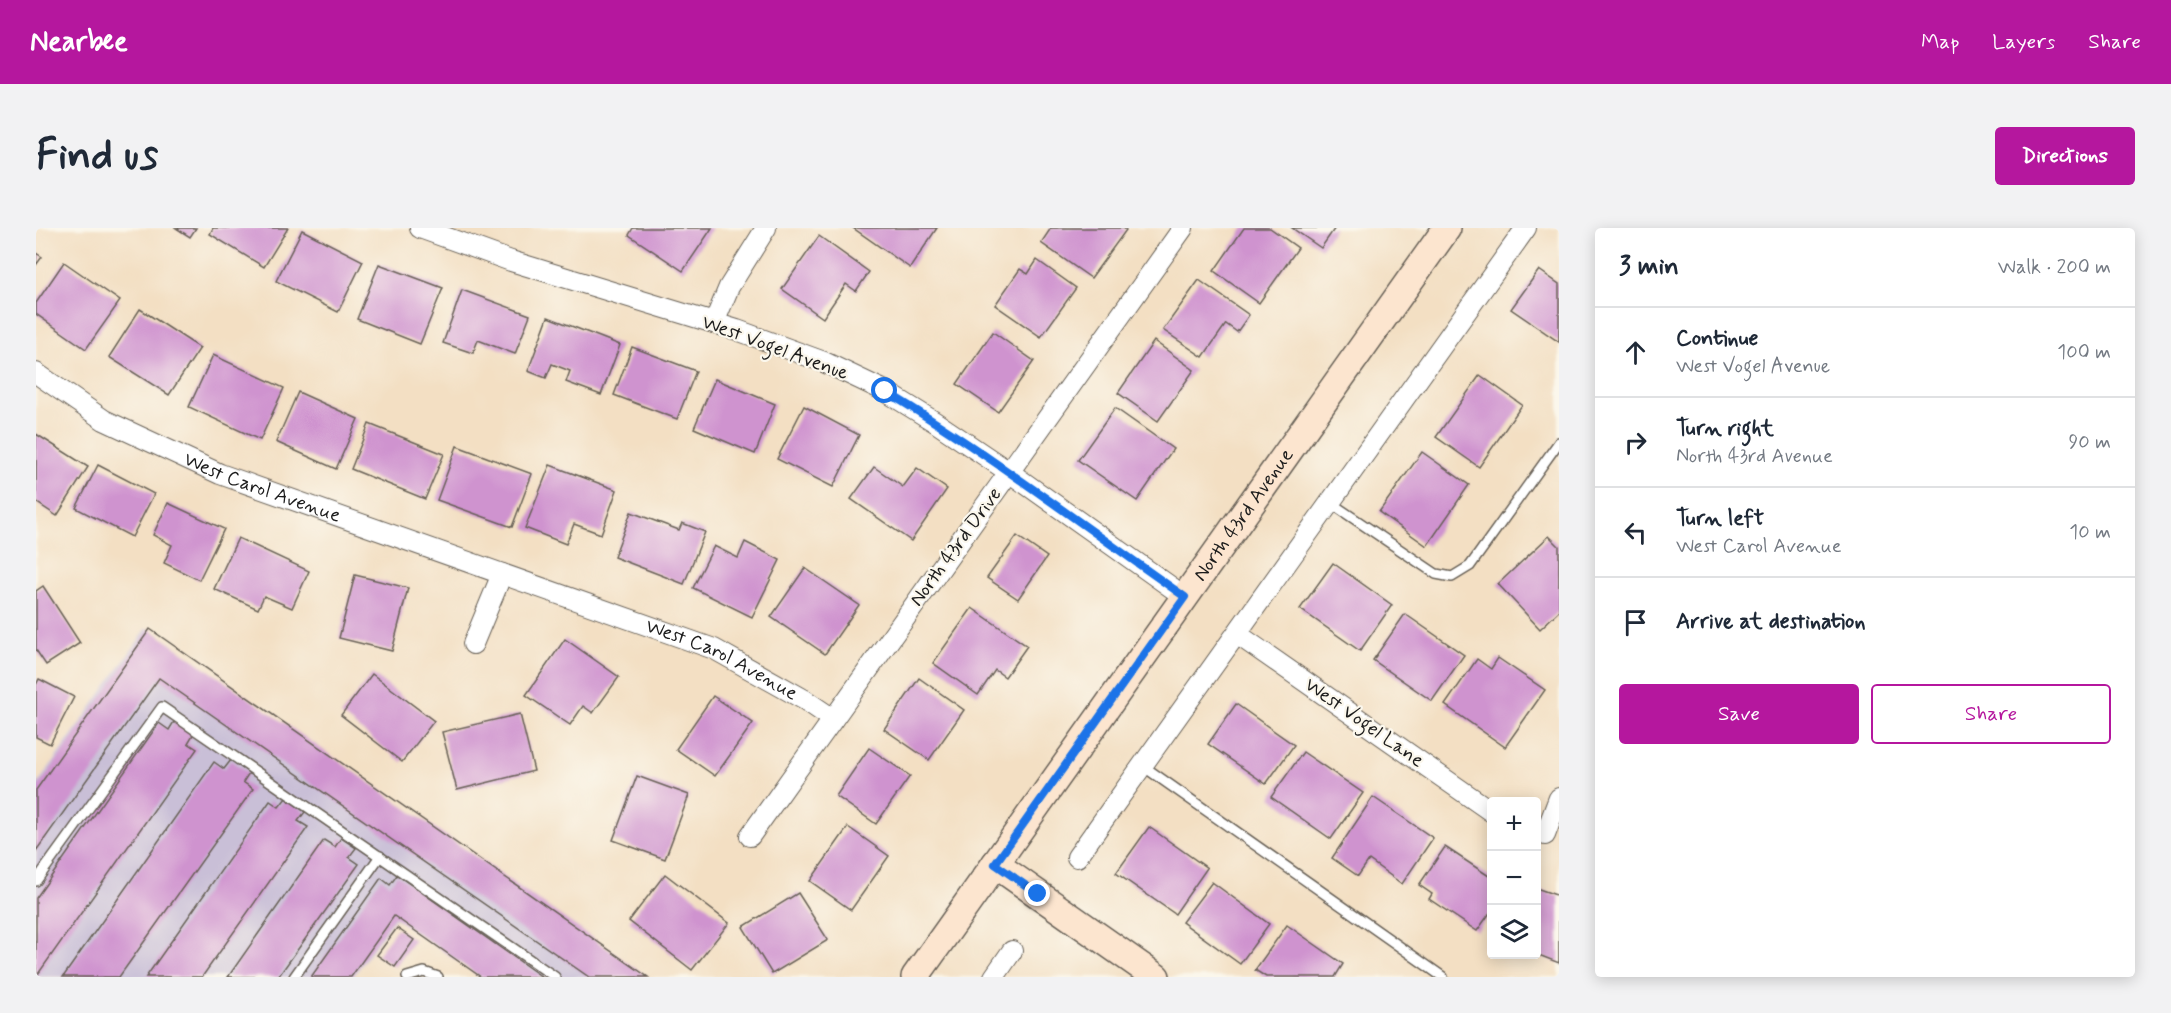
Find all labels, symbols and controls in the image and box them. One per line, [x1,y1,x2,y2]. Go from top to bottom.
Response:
text: Nearbee [30,24,128,61]
text: Map [1921,28,1959,56]
text: Layers [1992,28,2055,56]
text: Share [2088,28,2141,56]
button: Directions [1995,127,2135,185]
text: Find us [36,129,158,184]
text: 3 min [1619,250,1679,284]
text: Walk · 200 m [1998,254,2111,281]
street label: West Vogel Avenue [697,309,852,389]
text: Continue [1676,325,1758,353]
icon: ahead [1619,336,1652,369]
text: 100 m [2057,339,2111,366]
text: West Vogel Avenue [1676,353,1830,380]
route start [871,377,897,403]
text: Turn right [1676,415,1774,443]
icon: right [1619,426,1652,459]
text: 90 m [2068,429,2111,456]
street label: North 43rd Avenue [1187,443,1300,587]
text: North 43rd Avenue [1676,443,1833,470]
street label: West Carol Avenue [179,446,345,529]
street label: North 43rd Drive [904,482,1008,612]
text: Turn left [1676,505,1764,533]
icon: left [1619,516,1652,549]
text: 10 m [2069,519,2111,546]
text: West Carol Avenue [1676,533,1842,560]
icon: arrive [1619,606,1652,639]
text: Arrive at destination [1676,608,1866,636]
street label: West Carol Avenue [642,612,803,707]
street label: West Vogel Lane [1298,672,1429,776]
button: Save [1619,684,1859,744]
button: Share [1871,684,2111,744]
map controls [1487,797,1541,959]
button: + [1487,797,1541,851]
button: − [1487,851,1541,905]
route end [1024,880,1050,906]
button: layers [1487,905,1541,959]

